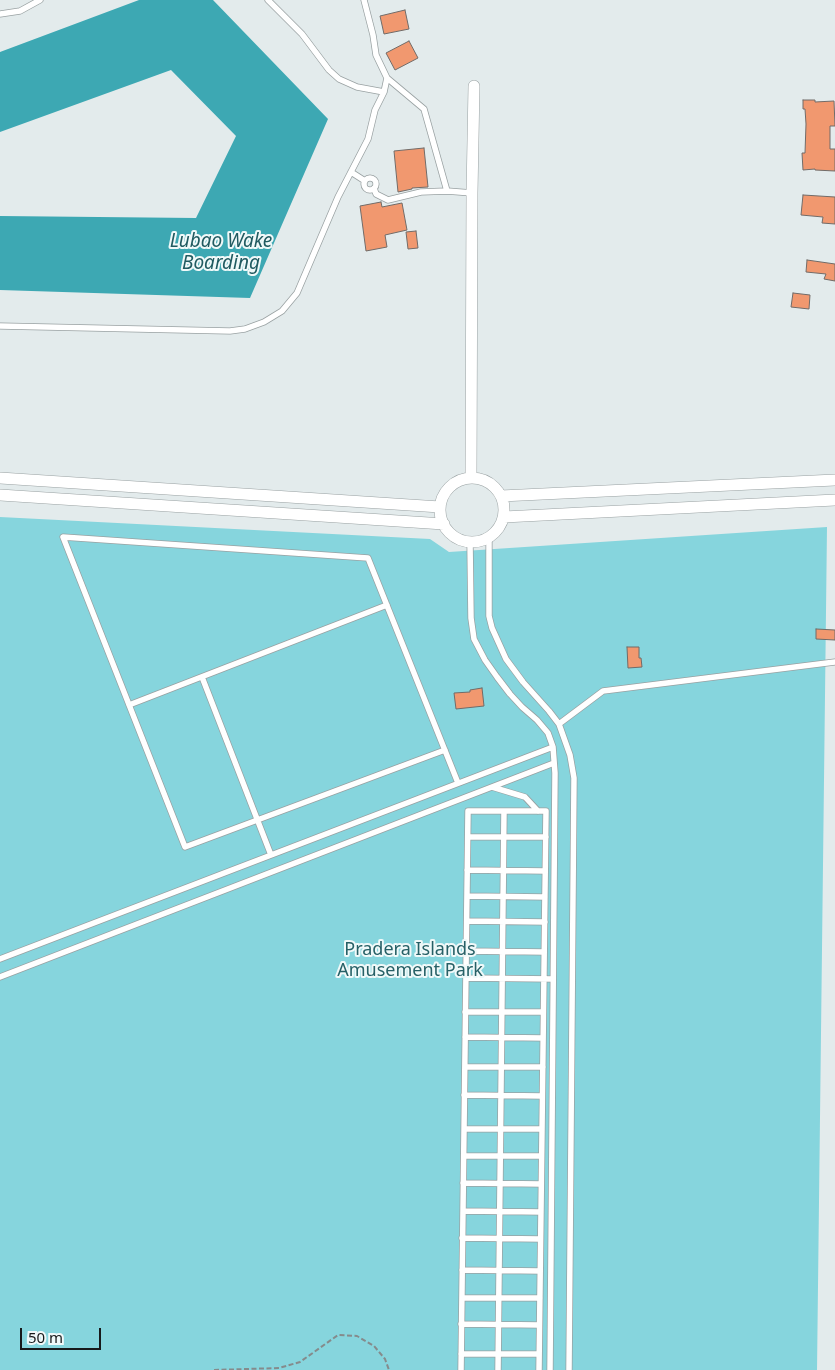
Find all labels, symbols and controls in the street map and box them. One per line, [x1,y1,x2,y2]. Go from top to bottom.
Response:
water label: Lubao Wake Boarding [170,231,272,275]
park label: Pradera Islands Amusement Park [337,939,483,982]
scale bar [22,1318,104,1350]
text: 50 m [28,1327,63,1347]

